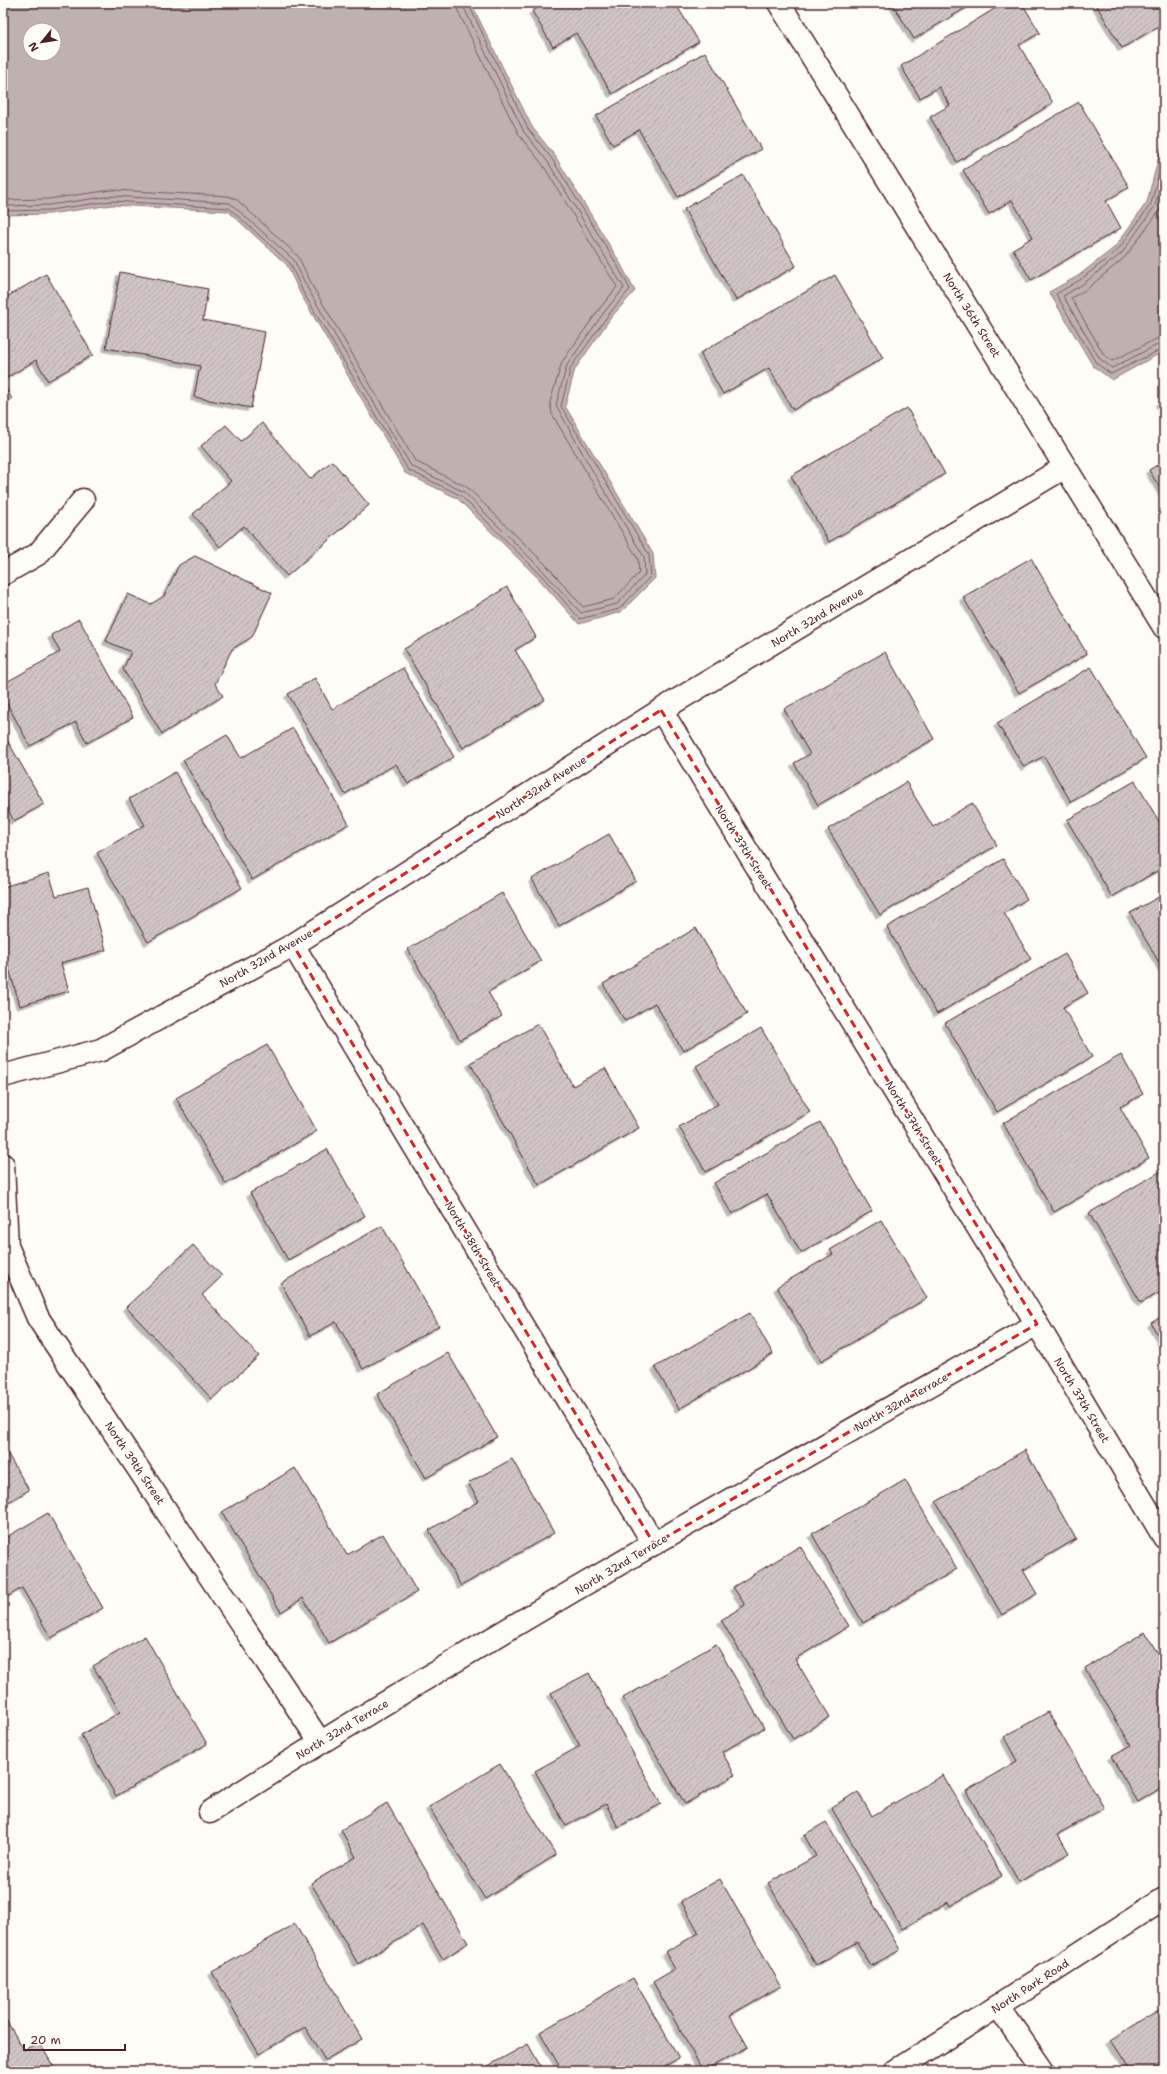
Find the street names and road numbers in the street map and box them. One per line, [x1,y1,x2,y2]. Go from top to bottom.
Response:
street label: North 36th Street [939,270,1004,361]
street label: North 32nd Avenue [768,584,866,651]
street label: North 32nd Avenue [493,752,590,822]
street label: North 37th Street [712,802,776,892]
street label: North 32nd Avenue [217,926,316,991]
street label: North 37th Street [882,1078,946,1168]
street label: North 38th Street [441,1199,504,1290]
street label: North 37th Street [1050,1355,1113,1446]
street label: North 32nd Terrace [852,1369,951,1435]
street label: North 39th Street [101,1419,168,1508]
street label: North 32nd Terrace [572,1531,670,1598]
street label: North 32nd Terrace [293,1696,391,1763]
street label: North Park Road [988,1956,1072,2017]

